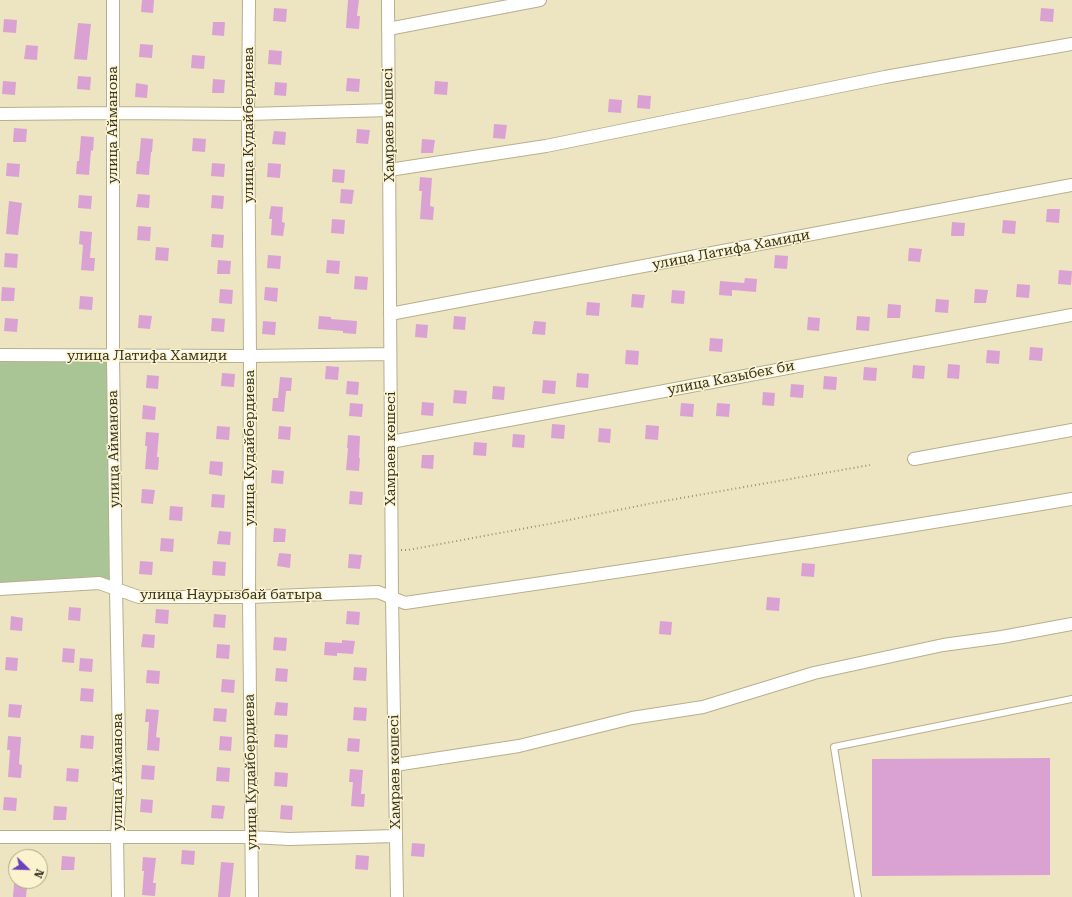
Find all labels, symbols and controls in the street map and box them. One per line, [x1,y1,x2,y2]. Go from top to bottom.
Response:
street label: улица Кудайбердиева [241,47,257,203]
street label: улица Айманова [105,66,121,184]
street label: Хамраев көшесі [380,68,398,182]
street label: улица Латифа Хамиди [651,226,811,274]
street label: улица Латифа Хамиди [67,348,227,364]
street label: улица Казыбек би [666,357,796,399]
street label: улица Кудайбердиева [242,370,258,526]
street label: улица Айманова [105,390,123,508]
street label: Хамраев көшесі [383,392,399,506]
street label: улица Наурызбай батыра [140,587,322,603]
street label: улица Кудайбердиева [241,694,261,850]
street label: улица Айманова [110,713,126,831]
street label: Хамраев көшесі [386,715,404,829]
north arrow [8,849,48,889]
text: N [31,867,46,880]

